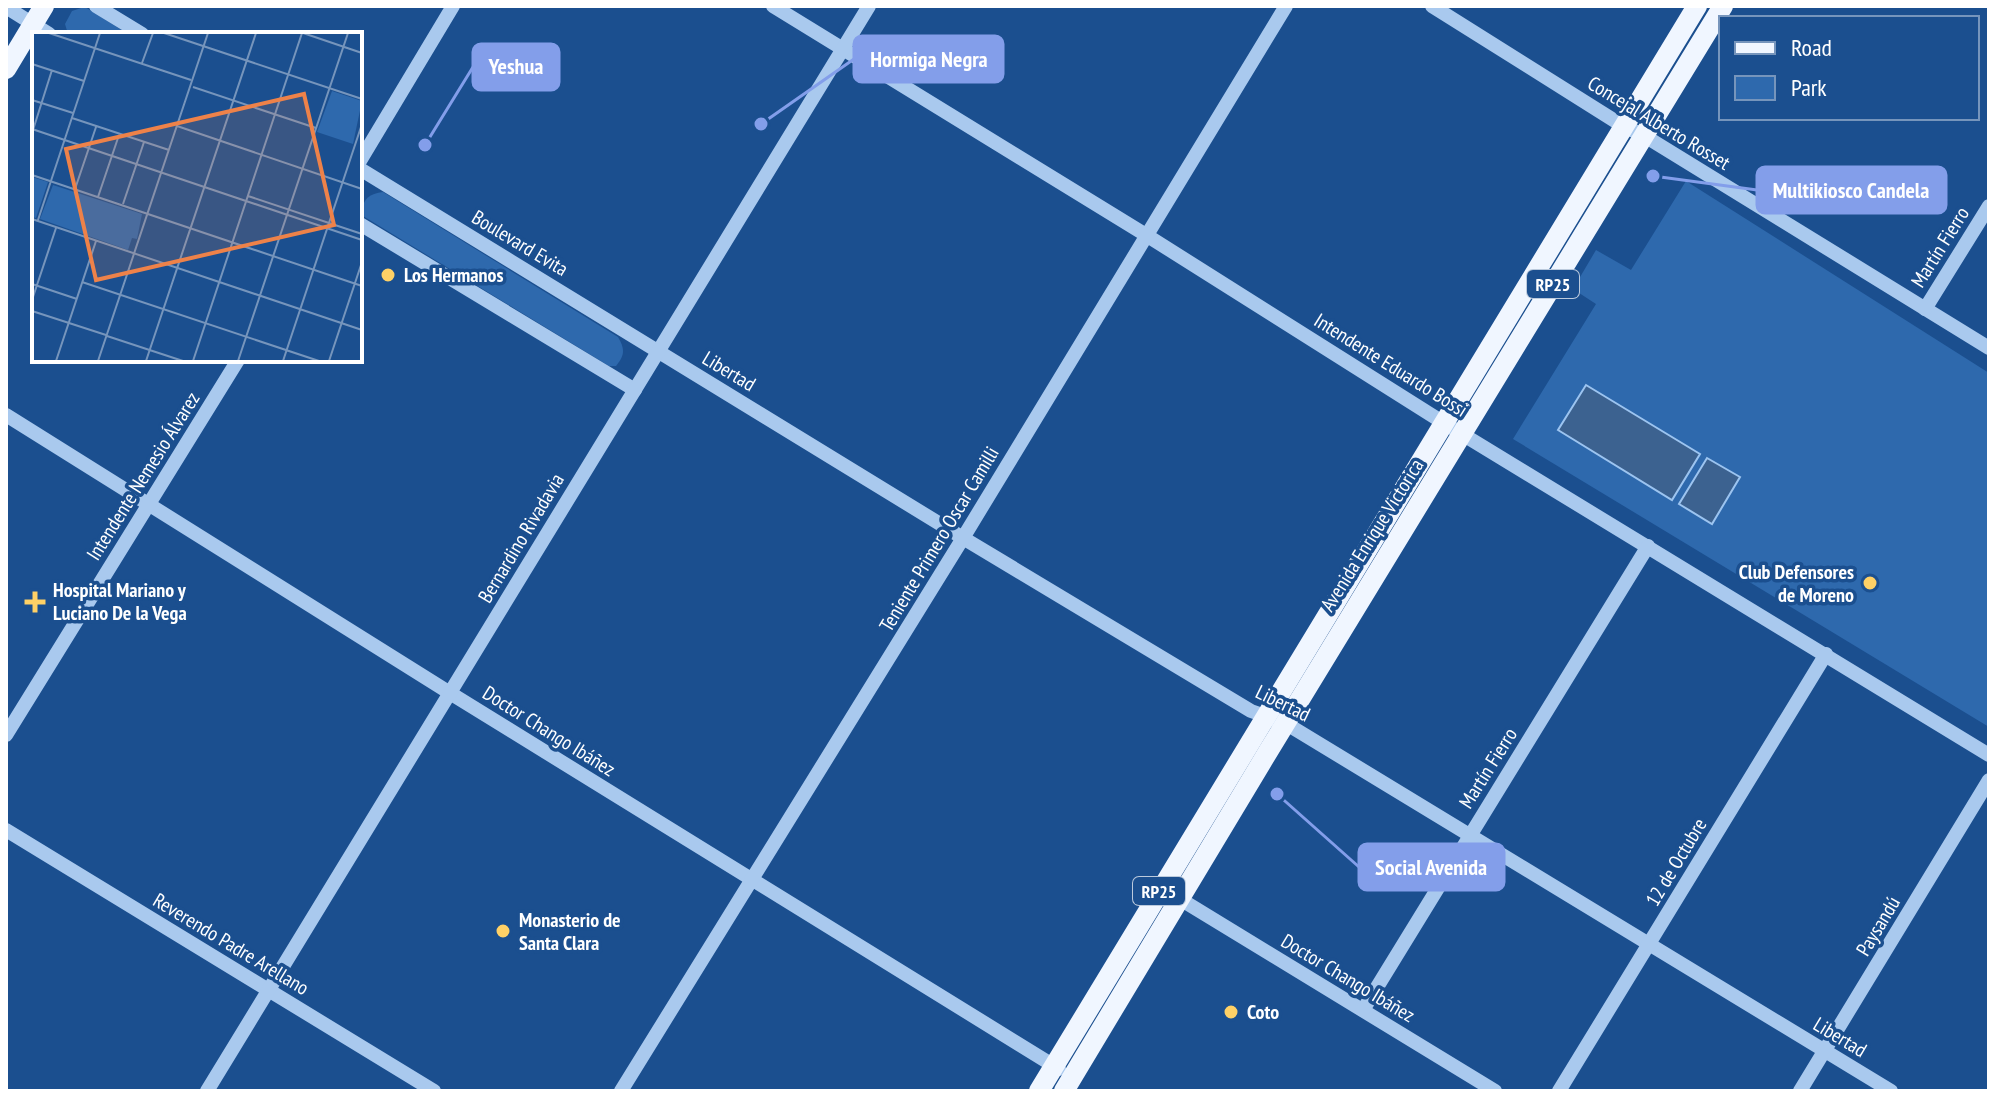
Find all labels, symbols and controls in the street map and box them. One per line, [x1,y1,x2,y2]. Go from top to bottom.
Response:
legend [1719,16,1979,120]
inset map [32,32,362,362]
text: Road [1791,32,1832,63]
callout: Hormiga Negra [854,36,1003,82]
callout: Yeshua [473,44,559,90]
text: Hormiga Negra [870,45,988,73]
text: Yeshua [488,52,543,80]
street label: Concejal Alberto Rosset [1583,70,1735,176]
text: Park [1791,72,1827,103]
callout: Multikiosco Candela [1757,167,1946,213]
text: Multikiosco Candela [1773,176,1929,204]
street label: Martín Fierro [1905,202,1975,292]
street label: Boulevard Evita [467,204,573,282]
place label: Los Hermanos [404,262,503,288]
marker: Los Hermanos [379,266,397,284]
road number: RP25 [1527,270,1579,298]
street label: Intendente Eduardo Bossi [1309,307,1473,423]
street label: Libertad [698,345,760,397]
street label: Intendente Nemesio Álvarez [81,387,205,565]
street label: Teniente Primero Oscar Camilli [873,442,1005,636]
street label: Avenida Enrique Victorica [1315,454,1429,616]
street label: Bernardino Rivadavia [472,468,570,608]
place label: Club Defensores de Moreno [1739,559,1854,608]
marker: Club Defensores de Moreno [1861,574,1879,592]
place label: Hospital Mariano y Luciano De la Vega [53,577,187,626]
marker: Hospital Mariano y Luciano De la Vega [24,591,46,613]
street label: Libertad [1251,679,1315,727]
street label: Doctor Chango Ibáñez [478,680,620,782]
street label: Martín Fierro [1453,723,1523,813]
street label: 12 de Octubre [1640,813,1712,911]
callout: Social Avenida [1359,844,1504,890]
text: Social Avenida [1375,853,1487,881]
road number: RP25 [1133,877,1185,905]
street label: Reverendo Padre Arellano [148,887,314,1001]
street label: Paysandú [1850,891,1906,961]
place label: Monasterio de Santa Clara [519,907,621,956]
marker: Monasterio de Santa Clara [494,922,512,940]
street label: Doctor Chango Ibáñez [1276,928,1420,1028]
place label: Coto [1247,999,1279,1025]
marker: Coto [1222,1003,1240,1021]
street label: Libertad [1809,1011,1871,1063]

